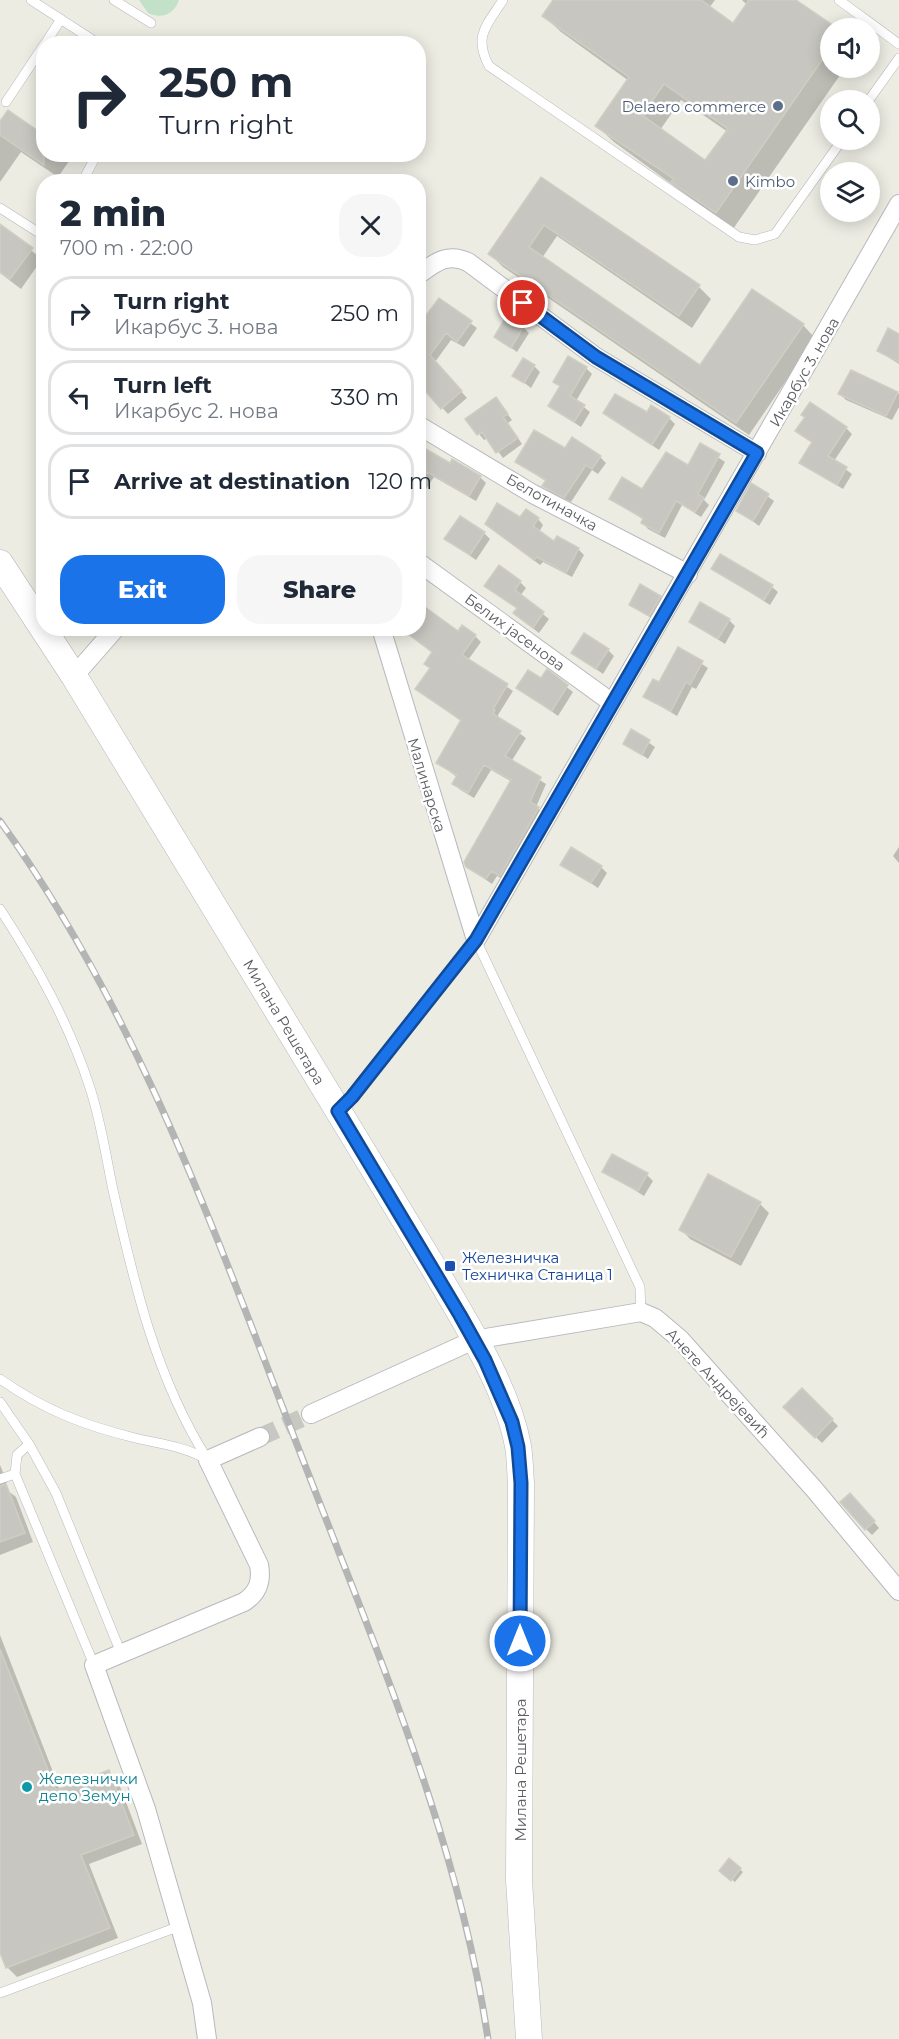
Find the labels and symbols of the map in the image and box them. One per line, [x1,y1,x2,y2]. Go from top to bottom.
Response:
place label: Delaero commerce [622,97,766,116]
marker: Delaero commerce [771,99,785,113]
place label: Kimbo [745,172,795,191]
marker: Kimbo [726,174,740,188]
pin [497,277,548,328]
street label: Икарбус 3. нова [765,314,843,430]
street label: Белотиначка [503,469,601,535]
street label: Белих јасенова [461,589,569,675]
street label: Малинарска [404,735,450,835]
street label: Милана Решетара [239,956,329,1088]
place label: Железничка Техничка Станица 1 [462,1248,613,1284]
marker: Железничка Техничка Станица 1 [443,1259,457,1273]
street label: Анете Андрејевић [662,1324,774,1442]
position arrow [488,1609,552,1673]
street label: Милана Решетара [511,1698,530,1842]
place label: Железнички депо Земун [39,1769,138,1805]
marker: Железнички депо Земун [20,1780,34,1794]

